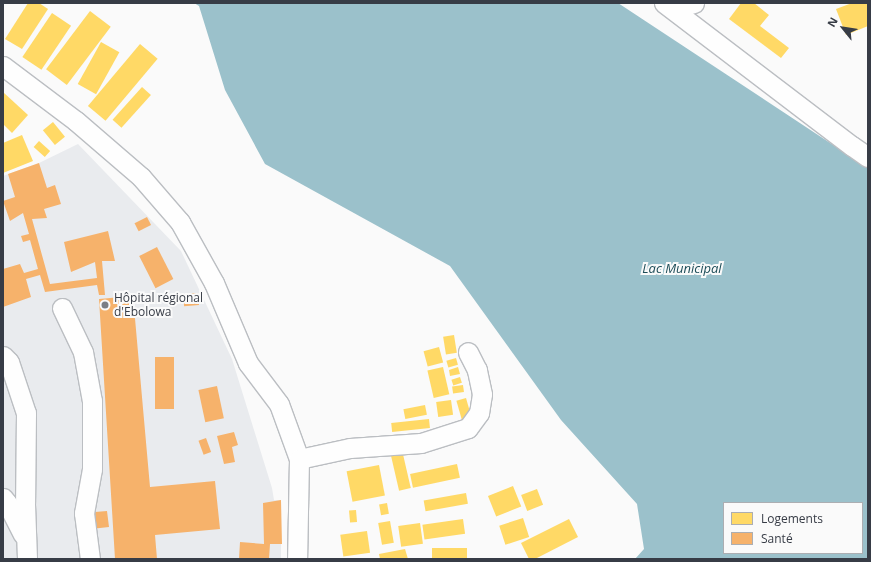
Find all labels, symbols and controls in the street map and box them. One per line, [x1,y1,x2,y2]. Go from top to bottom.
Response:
north arrow [823,8,863,48]
text: N [823,14,841,29]
water label: Lac Municipal [642,260,722,276]
place label: Hôpital régional d'Ebolowa [114,291,203,319]
marker: Hôpital régional d'Ebolowa [99,299,111,311]
legend [723,502,863,554]
text: Logements [761,510,823,527]
text: Santé [761,530,793,547]

